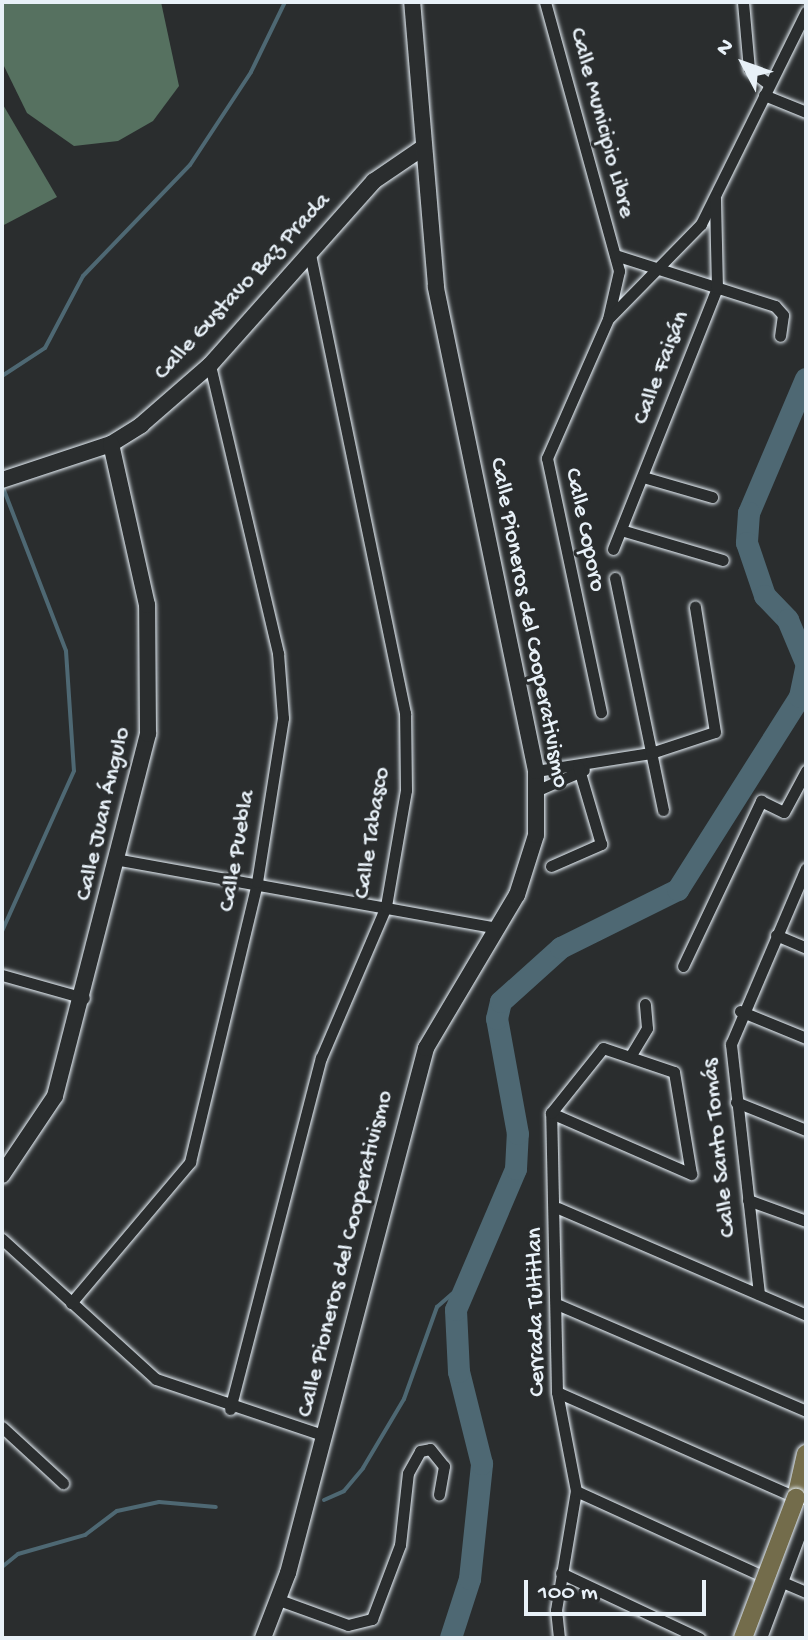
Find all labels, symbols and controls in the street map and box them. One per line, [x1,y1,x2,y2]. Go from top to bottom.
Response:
north arrow [704,24,784,104]
street label: Calle Municipio Libre [562,25,640,221]
text: N [711,34,740,62]
street label: Calle Gustavo Baz Prada [148,187,338,387]
street label: Calle Faisán [627,307,697,429]
street label: Calle Pioneros del Cooperativismo [482,456,574,790]
street label: Calle Coporo [557,466,611,594]
street label: Calle Juan Ángulo [70,724,138,904]
street label: Calle Tabasco [348,765,398,901]
street label: Calle Puebla [213,788,263,914]
street label: Calle Santo Tomás [696,1057,744,1239]
street label: Calle Pioneros del Cooperativismo [291,1088,401,1420]
street label: Cerrada Tultitlan [521,1227,553,1397]
scale bar [528,1564,710,1614]
text: 100 m [538,1579,598,1608]

